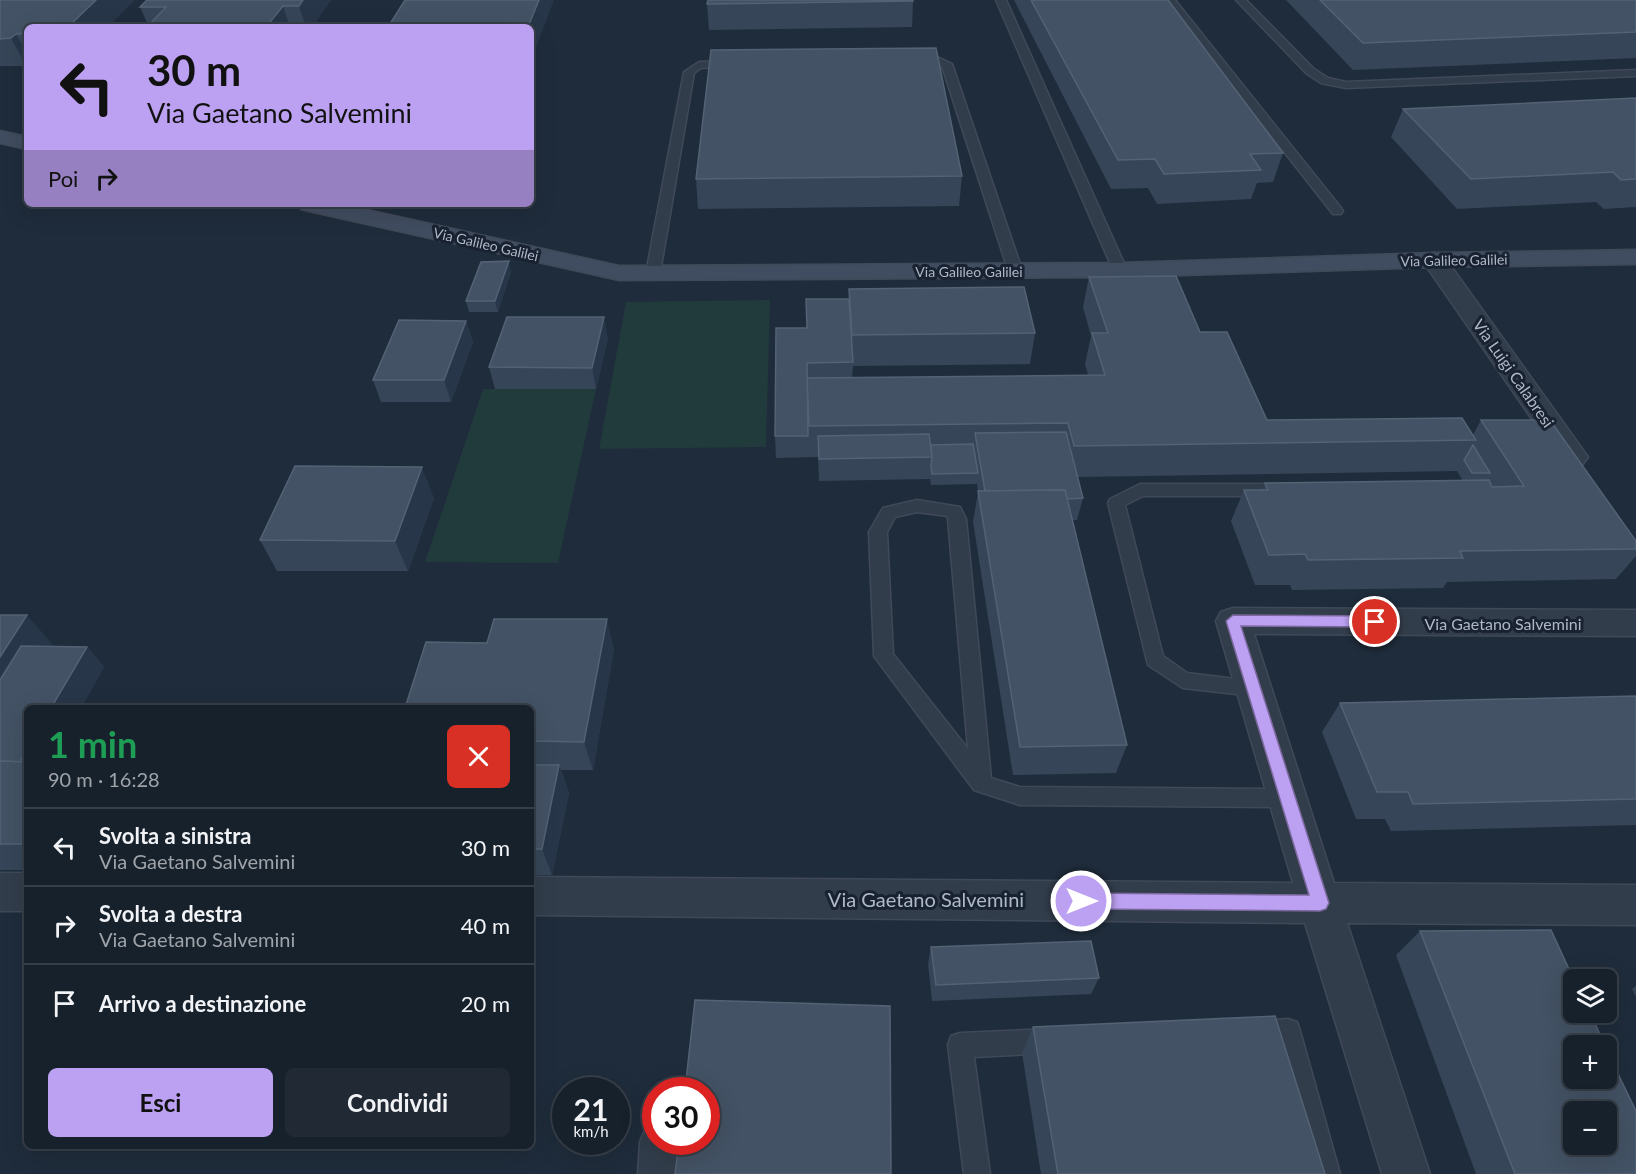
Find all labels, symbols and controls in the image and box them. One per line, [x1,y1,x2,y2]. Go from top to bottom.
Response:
text: 30 m [147,45,241,95]
icon: left [48,48,126,126]
text: Via Gaetano Salvemini [147,96,412,129]
icon: right [90,162,123,195]
text: Poi [48,165,78,192]
street label: Via Galileo Galilei [432,224,540,264]
street label: Via Galileo Galilei [1400,251,1508,269]
street label: Via Galileo Galilei [915,263,1023,280]
street label: Via Luigi Calabresi [1470,315,1558,431]
pin [1349,596,1400,647]
icon: arrive [1358,605,1391,638]
street label: Via Gaetano Salvemini [1424,614,1582,633]
text: 1 min [48,722,137,766]
button: close [447,725,510,788]
text: 90 m · 16:28 [48,767,160,791]
text: Svolta a sinistra [99,822,251,849]
icon: left [48,831,81,864]
text: 30 m [461,834,510,861]
text: Via Gaetano Salvemini [99,849,295,873]
position arrow [1049,869,1113,933]
street label: Via Gaetano Salvemini [828,887,1024,911]
text: Svolta a destra [99,900,242,927]
icon: right [48,909,81,942]
text: 40 m [461,912,510,939]
text: Via Gaetano Salvemini [99,927,295,951]
map controls [1563,969,1617,1155]
button: layers [1563,969,1617,1023]
icon: arrive [48,987,81,1020]
text: Arrivo a destinazione [99,990,306,1017]
text: 20 m [461,990,510,1017]
button: + [1563,1035,1617,1089]
button: Esci [48,1068,273,1137]
button: Condividi [285,1068,510,1137]
speed limit sign: 30 [642,1077,720,1155]
text: 21 [574,1091,608,1127]
button: − [1563,1101,1617,1155]
text: km/h [573,1122,609,1140]

